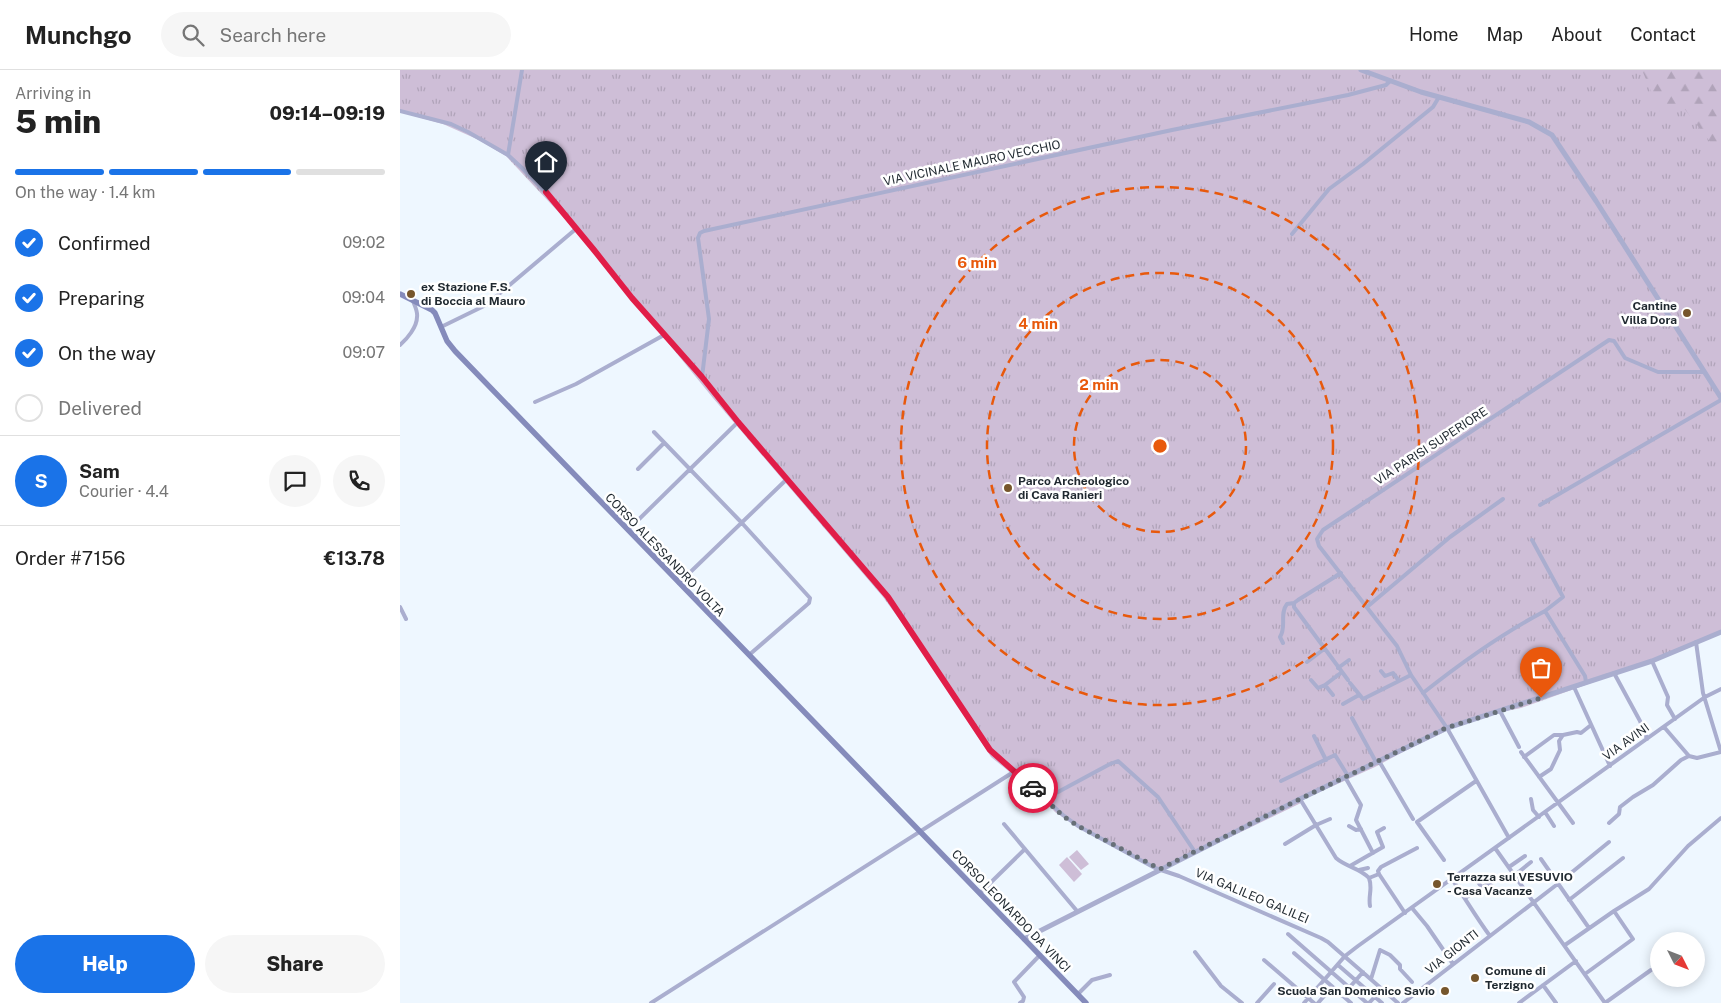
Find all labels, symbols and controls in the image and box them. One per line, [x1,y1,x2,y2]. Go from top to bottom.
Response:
search box [161,12,511,57]
text: Munchgo [25,21,131,49]
icon: search [179,21,207,49]
text: Search here [219,24,326,46]
text: Home [1409,24,1459,45]
text: Map [1487,24,1523,45]
text: About [1551,24,1602,45]
text: Contact [1630,24,1696,45]
text: Arriving in [15,84,91,103]
text: 09:14–09:19 [270,102,385,124]
text: 5 min [15,103,101,140]
street label: VIA VICINALE MAURO VECCHIO [882,137,1062,189]
pin [525,141,567,192]
icon: home [532,148,560,176]
text: On the way · 1.4 km [15,183,155,202]
icon: check [15,229,43,257]
text: Confirmed [58,232,151,254]
text: 09:02 [342,233,385,252]
text: 6 min [957,254,997,271]
place label: ex Stazione F.S. di Boccia al Mauro [421,280,526,308]
icon: check [15,284,43,312]
text: Preparing [58,287,145,309]
text: 09:04 [342,288,385,307]
marker: ex Stazione F.S. di Boccia al Mauro [405,288,417,300]
place label: Cantine Villa Dora [1621,299,1677,327]
marker: Cantine Villa Dora [1681,307,1693,319]
text: 4 min [1018,315,1058,332]
icon: check [15,339,43,367]
text: On the way [58,342,156,364]
text: 09:07 [343,343,385,362]
text: 2 min [1079,376,1119,393]
text: Delivered [58,397,142,419]
street label: VIA PARISI SUPERIORE [1372,404,1490,488]
centre of rings [1151,437,1169,455]
button: chat [269,455,321,507]
button: phone [333,455,385,507]
text: Sam [79,460,120,482]
text: S [34,470,48,492]
place label: Parco Archeologico di Cava Ranieri [1018,474,1129,502]
text: Courier · 4.4 [79,482,169,501]
marker: Parco Archeologico di Cava Ranieri [1002,482,1014,494]
street label: CORSO ALESSANDRO VOLTA [602,490,728,620]
text: Order #7156 [15,547,125,569]
text: €13.78 [324,547,385,569]
pin [1520,647,1562,698]
icon: bag [1527,654,1555,682]
street label: VIA AVINI [1600,720,1652,764]
courier [1008,763,1058,813]
icon: car [1019,774,1047,802]
street label: CORSO LEONARDO DA VINCI [949,847,1073,975]
street label: VIA GALILEO GALILEI [1193,866,1311,926]
place label: Terrazza sul VESUVIO - Casa Vacanze [1447,870,1573,898]
marker: Terrazza sul VESUVIO - Casa Vacanze [1431,878,1443,890]
street label: VIA GIONTI [1423,927,1481,977]
north arrow [1650,932,1705,988]
map controls [1650,932,1705,987]
button: Help [15,935,195,993]
button: Share [205,935,385,993]
place label: Comune di Terzigno [1485,964,1546,992]
marker: Comune di Terzigno [1469,972,1481,984]
place label: Scuola San Domenico Savio [1277,984,1435,998]
marker: Scuola San Domenico Savio [1439,985,1451,997]

